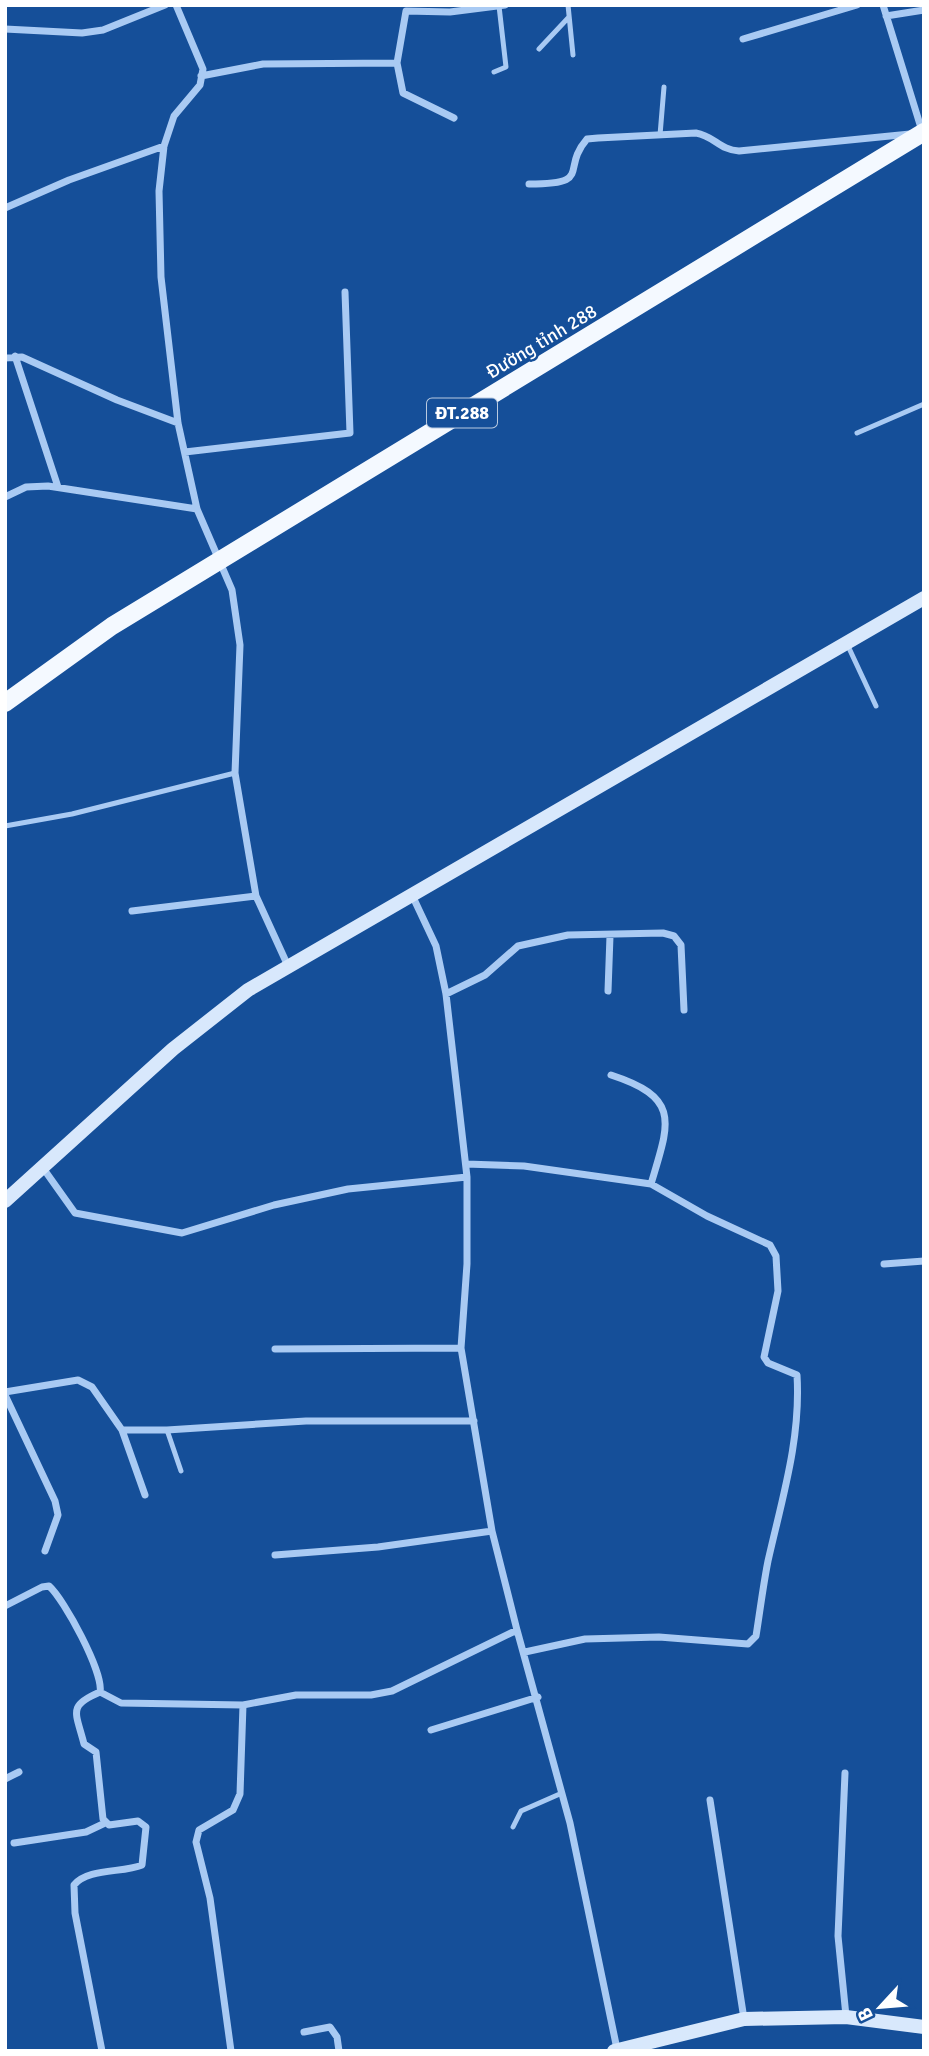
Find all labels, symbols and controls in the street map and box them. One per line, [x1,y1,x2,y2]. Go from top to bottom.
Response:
street label: Đường tỉnh 288 [482,299,601,384]
road number: ĐT.288 [427,398,497,428]
north arrow [845,1972,915,2042]
text: B [852,2003,879,2025]

